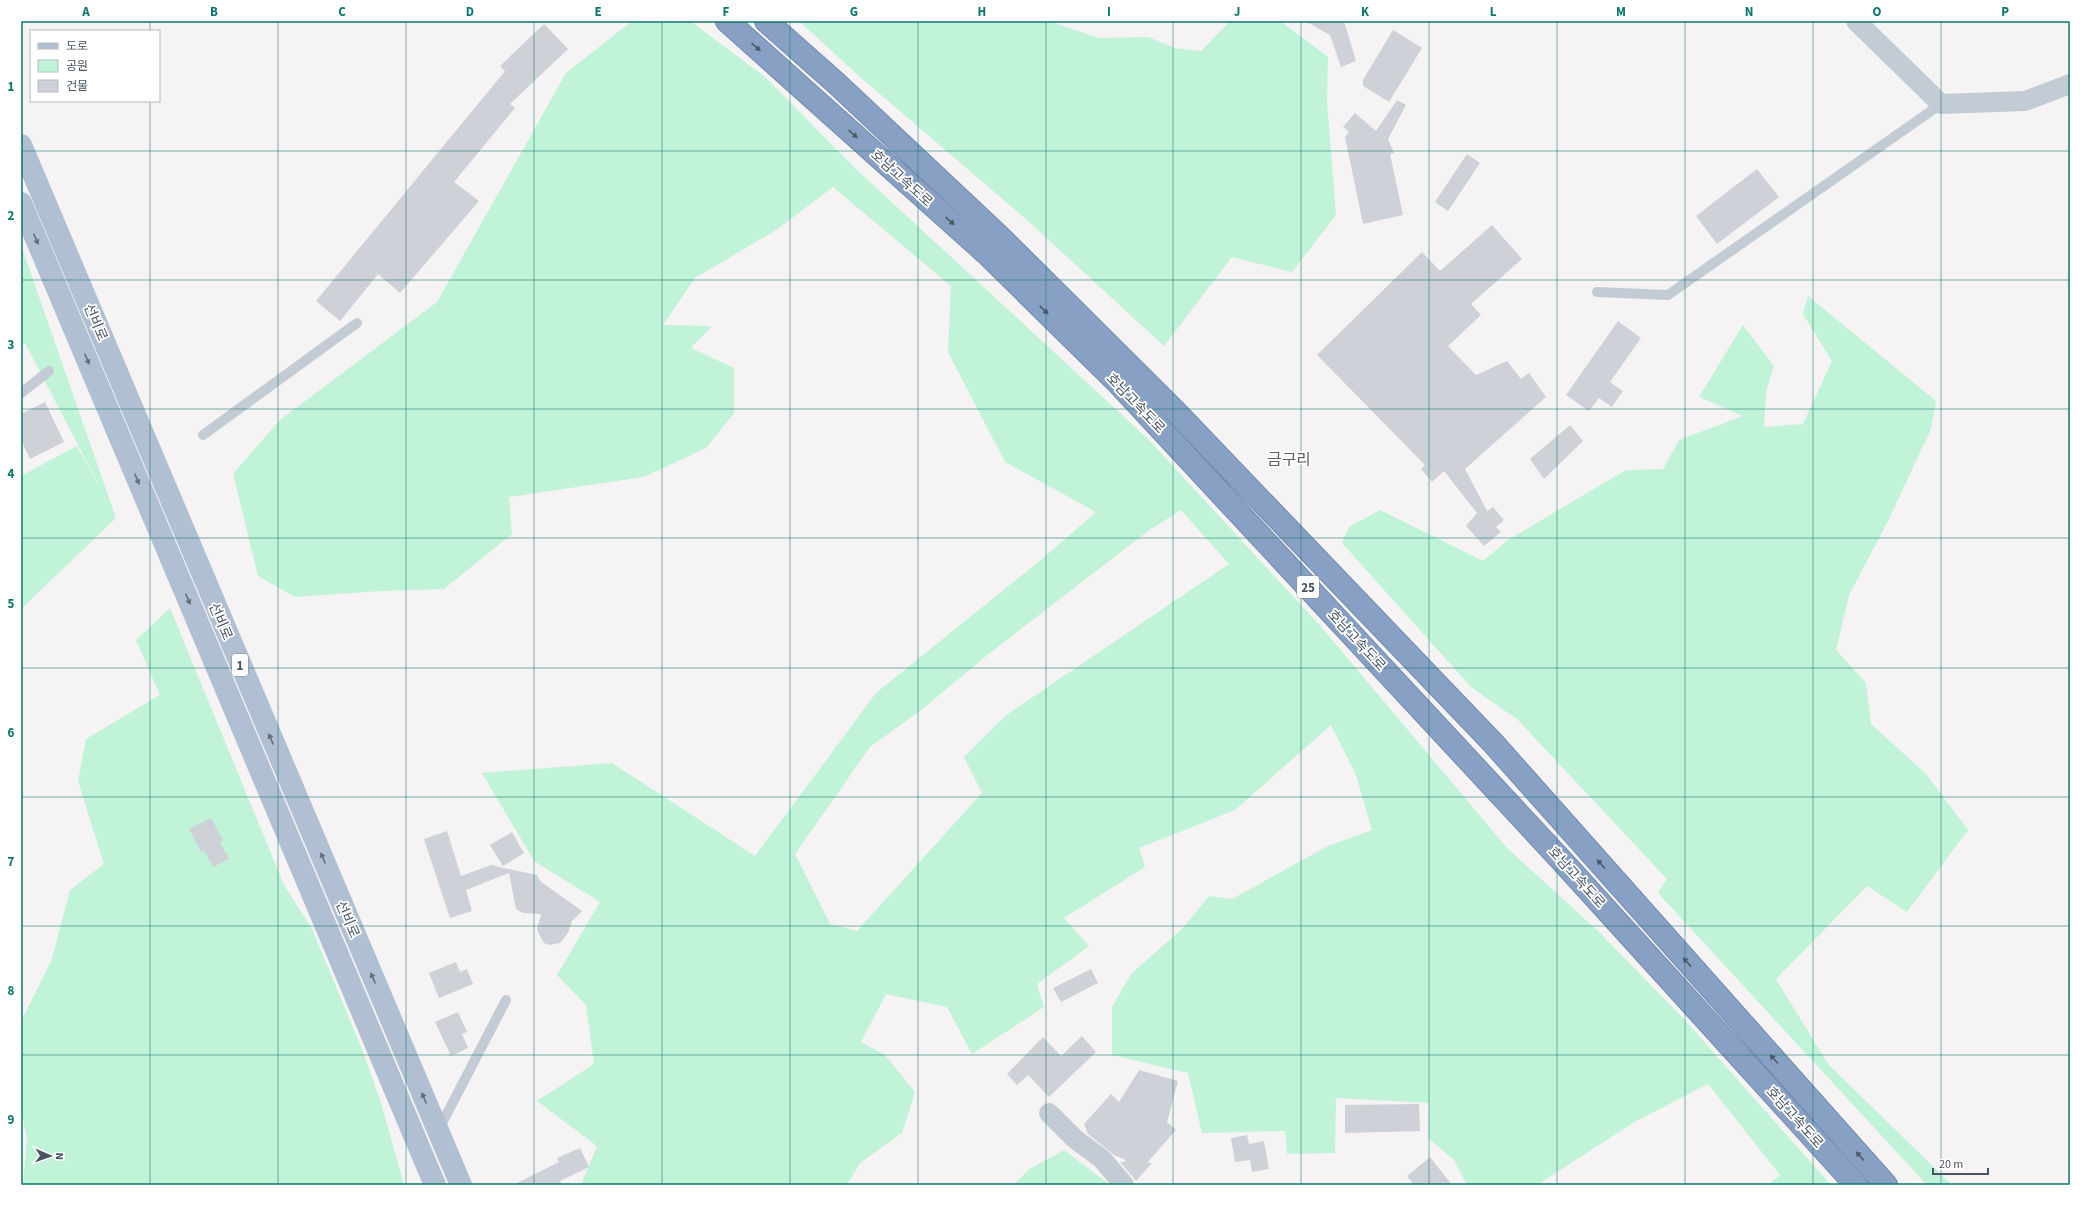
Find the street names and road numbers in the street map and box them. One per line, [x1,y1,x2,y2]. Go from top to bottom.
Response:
street label: 호남고속도로 [866,145,937,212]
street label: 선비로 [78,301,112,344]
street label: 호남고속도로 [1101,369,1169,439]
road number: 25 [1297,576,1319,598]
street label: 선비로 [203,600,237,643]
street label: 호남고속도로 [1323,606,1390,676]
road number: 1 [232,654,248,676]
street label: 호남고속도로 [1543,842,1610,913]
street label: 선비로 [330,898,364,941]
street label: 호남고속도로 [1761,1082,1828,1153]

